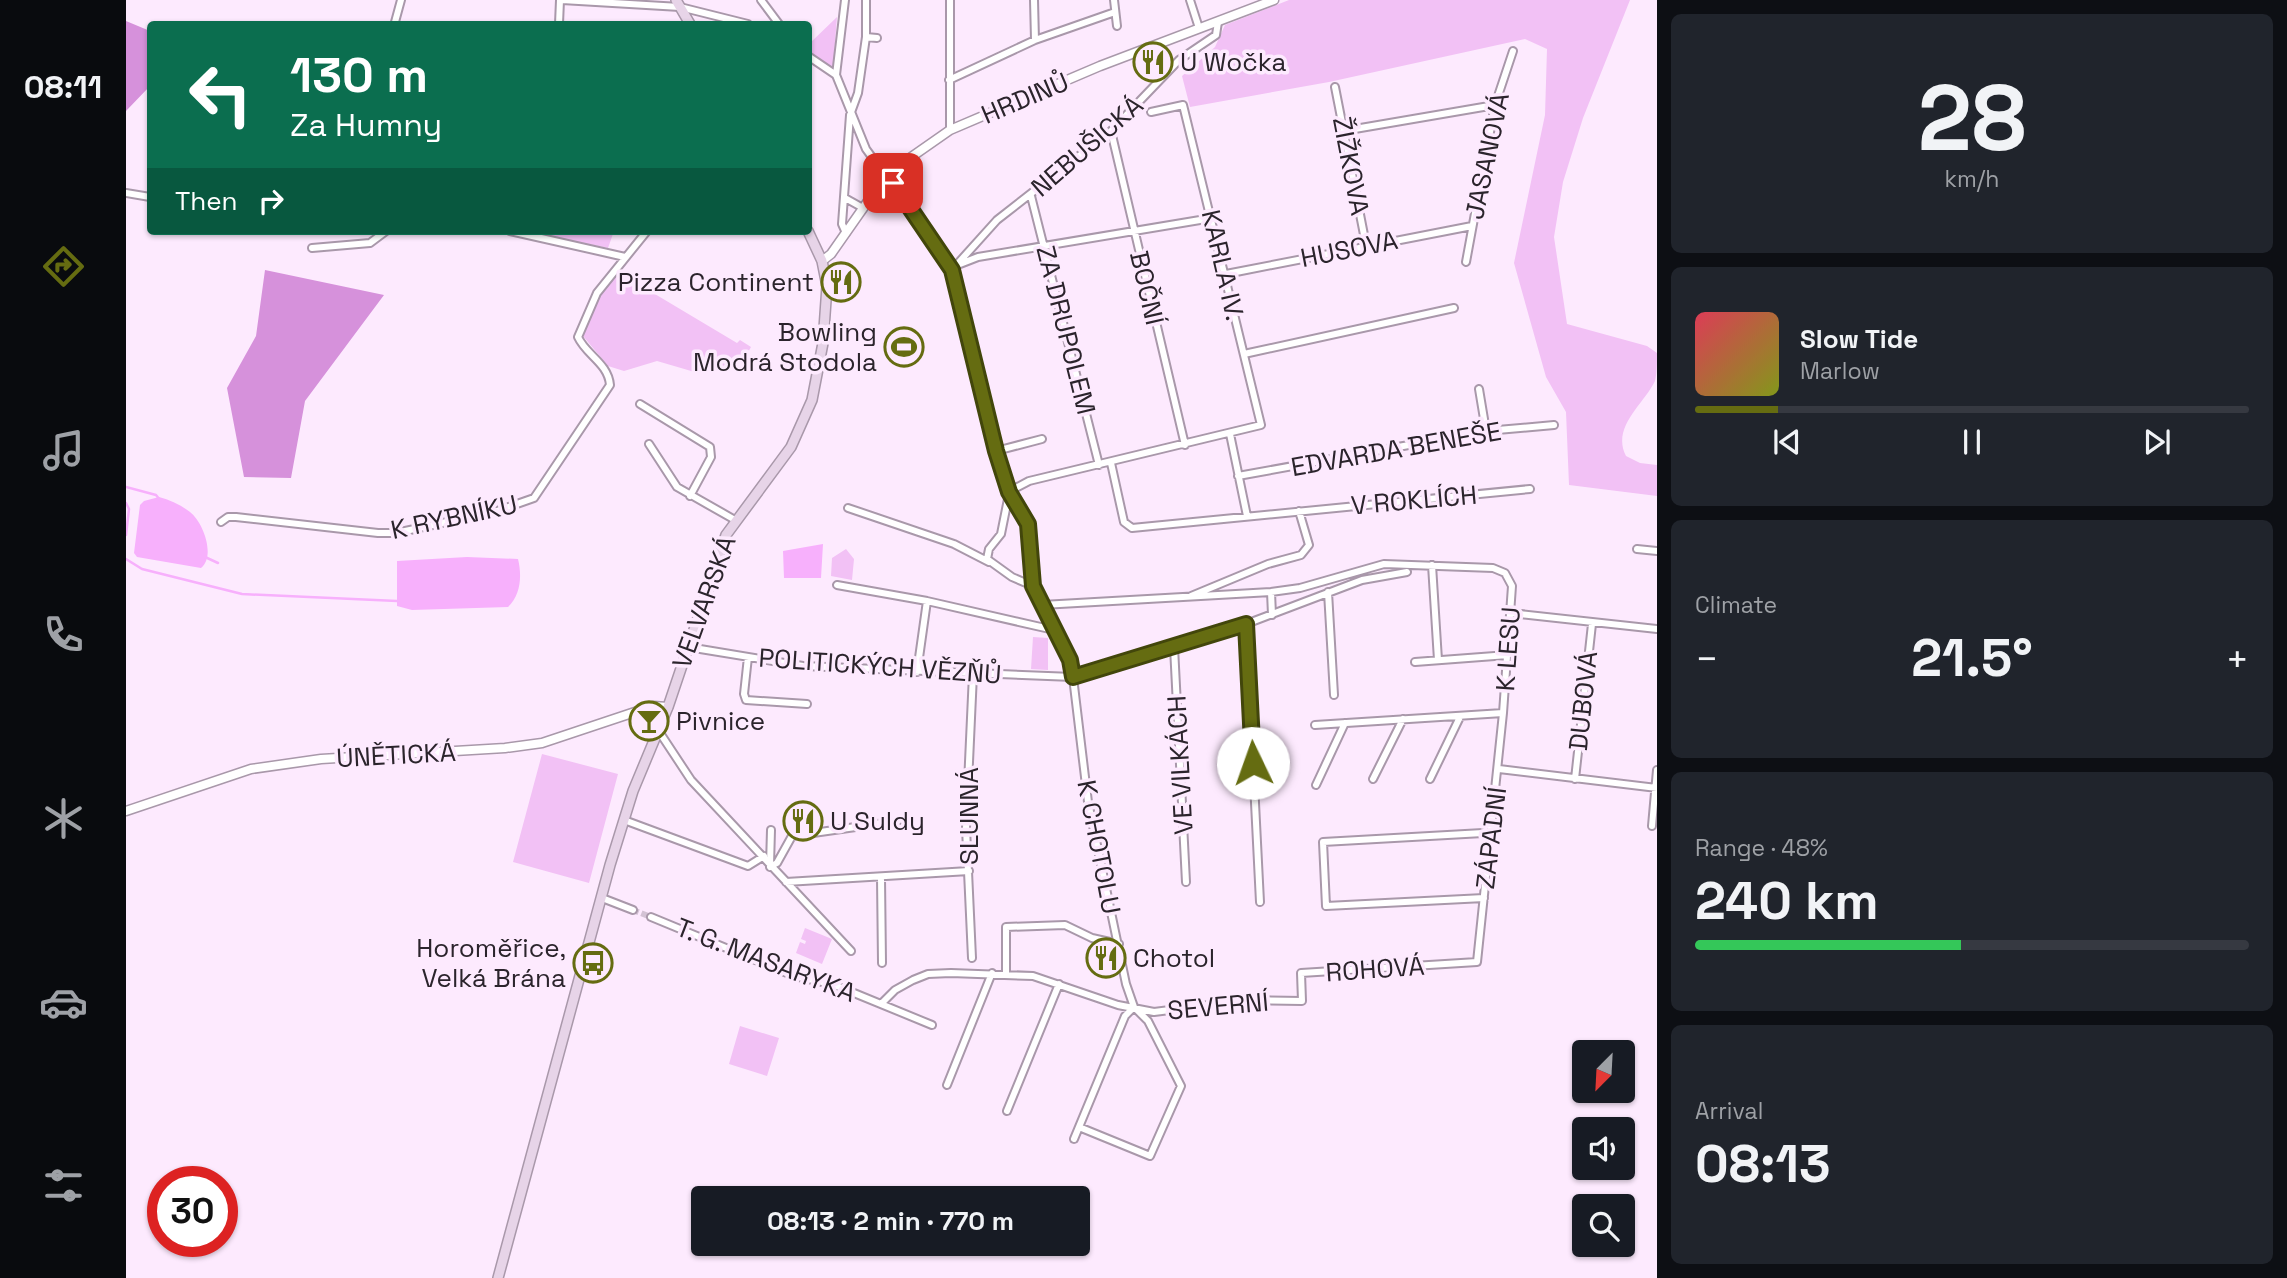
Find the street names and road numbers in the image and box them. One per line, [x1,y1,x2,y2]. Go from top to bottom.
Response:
street label: HRDINŮ [976,64,1074,132]
street label: NEBUŠICKÁ [1024,88,1150,204]
street label: JASANOVÁ [1457,90,1517,222]
street label: ŽIŽKOVA [1325,114,1377,218]
street label: KARLA IV. [1194,206,1252,324]
street label: HUSOVA [1297,223,1401,275]
street label: ZA DRUPOLEM [1029,242,1103,418]
street label: BOČNÍ [1122,248,1172,328]
street label: EDVARDA BENEŠE [1288,414,1504,484]
street label: V ROKLÍCH [1350,478,1478,522]
street label: K RYBNÍKU [388,487,520,547]
street label: VELVARSKÁ [664,531,744,673]
street label: K LESU [1488,606,1528,692]
street label: POLITICKÝCH VĚZŇŮ [757,641,1003,691]
street label: DUBOVÁ [1561,650,1605,752]
street label: VE VILKÁCH [1159,694,1201,836]
street label: ÚNĚTICKÁ [335,735,457,775]
street label: SLUNNÁ [952,767,986,865]
street label: K CHOTOLU [1069,777,1129,917]
street label: ZÁPADNÍ [1468,785,1514,891]
street label: T. G. MASARYKA [671,910,861,1010]
street label: ROHOVÁ [1324,949,1426,989]
street label: SEVERNÍ [1166,985,1270,1027]

